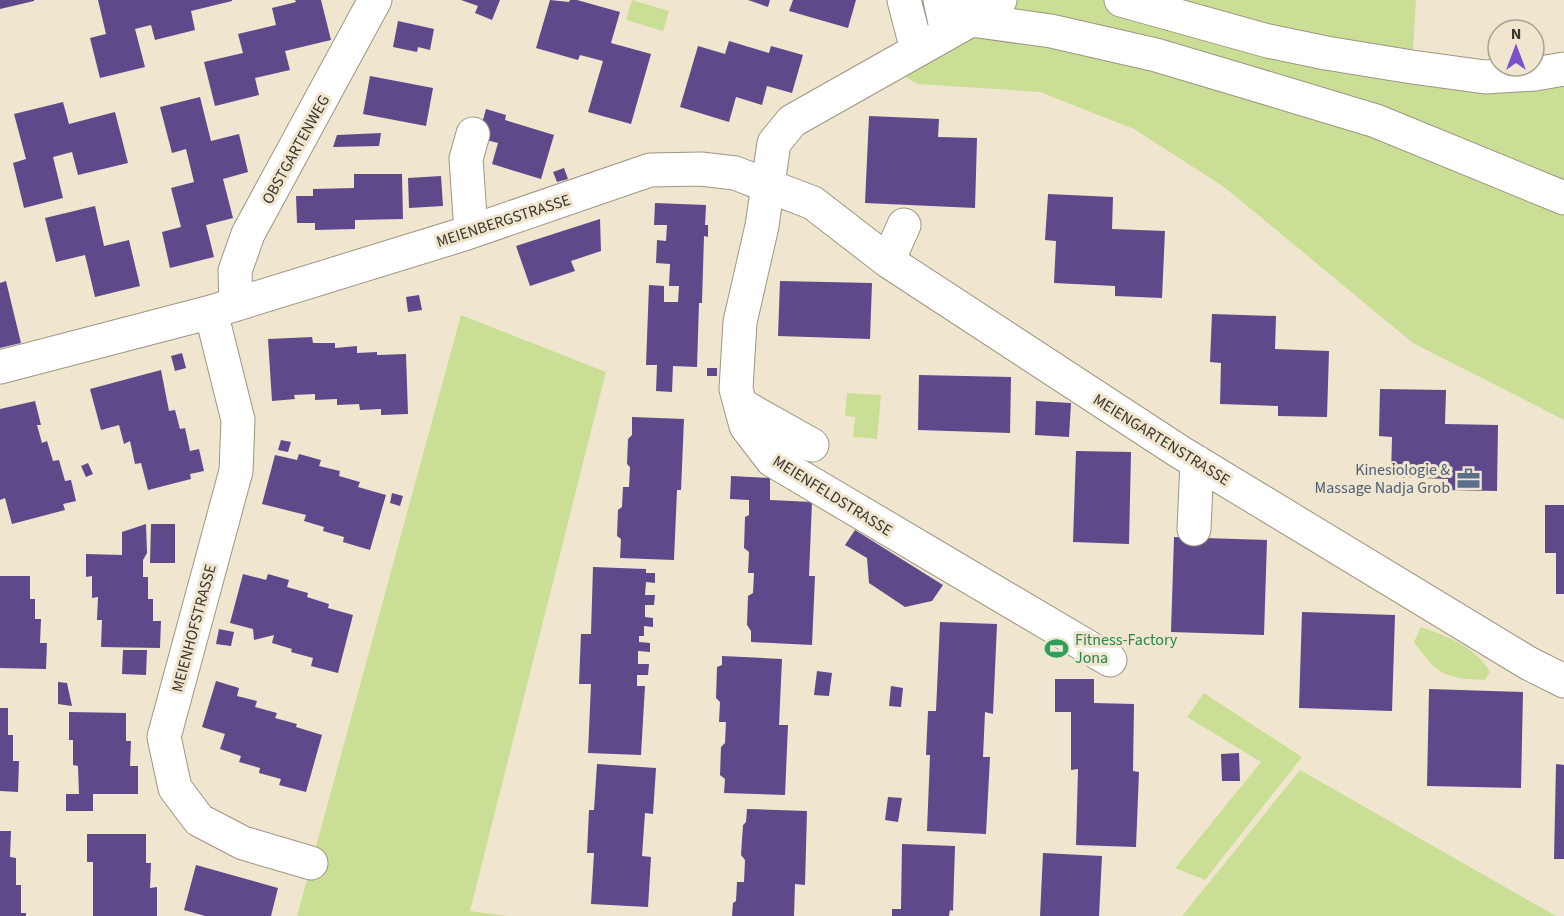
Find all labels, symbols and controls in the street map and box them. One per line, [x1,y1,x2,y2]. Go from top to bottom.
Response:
north arrow [1486,18,1546,78]
text: N [1511,23,1521,45]
street label: OBSTGARTENWEG [257,91,335,208]
street label: MEIENBERGSTRASSE [433,189,573,253]
street label: MEIENGARTENSTRASSE [1089,389,1234,491]
street label: MEIENFELDSTRASSE [769,450,896,541]
place label: Kinesiologie & Massage Nadja Grob [1315,459,1450,499]
office icon: Kinesiologie & Massage Nadja Grob [1455,465,1481,491]
street label: MEIENHOFSTRASSE [166,562,222,695]
place label: Fitness-Factory Jona [1075,629,1178,669]
sports icon: Fitness-Factory Jona [1044,635,1070,661]

